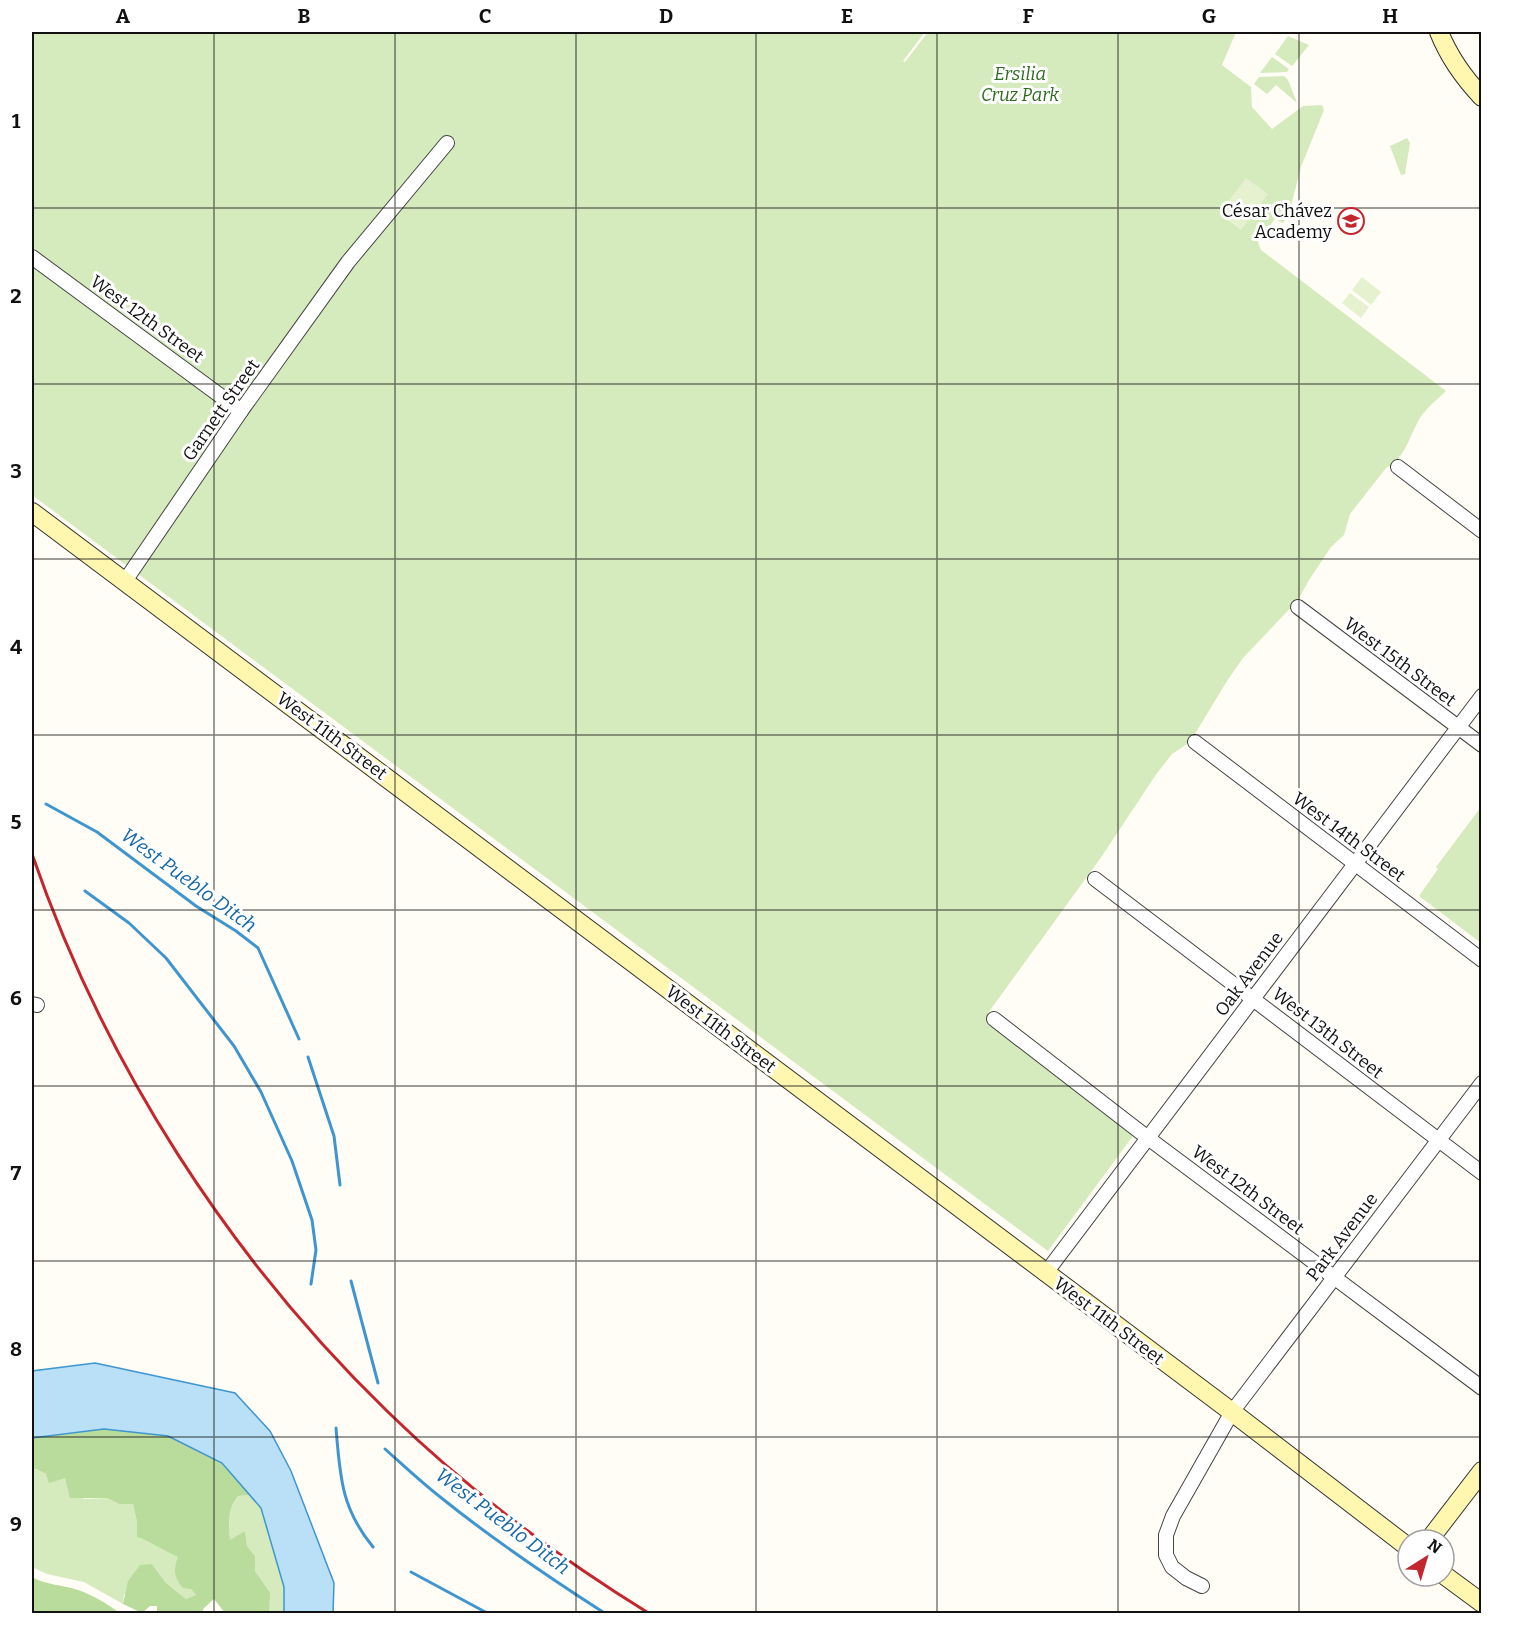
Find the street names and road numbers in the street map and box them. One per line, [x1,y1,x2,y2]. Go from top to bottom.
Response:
street label: West 12th Street [86,271,208,368]
street label: Garnett Street [178,354,264,465]
street label: West 15th Street [1340,613,1461,712]
street label: West 11th Street [273,687,392,785]
street label: West 14th Street [1288,787,1410,887]
street label: Oak Avenue [1210,927,1288,1021]
street label: West 11th Street [662,980,781,1078]
street label: West 13th Street [1268,983,1388,1084]
street label: West 12th Street [1188,1141,1309,1240]
street label: Park Avenue [1302,1189,1382,1285]
street label: West 11th Street [1050,1272,1169,1370]

